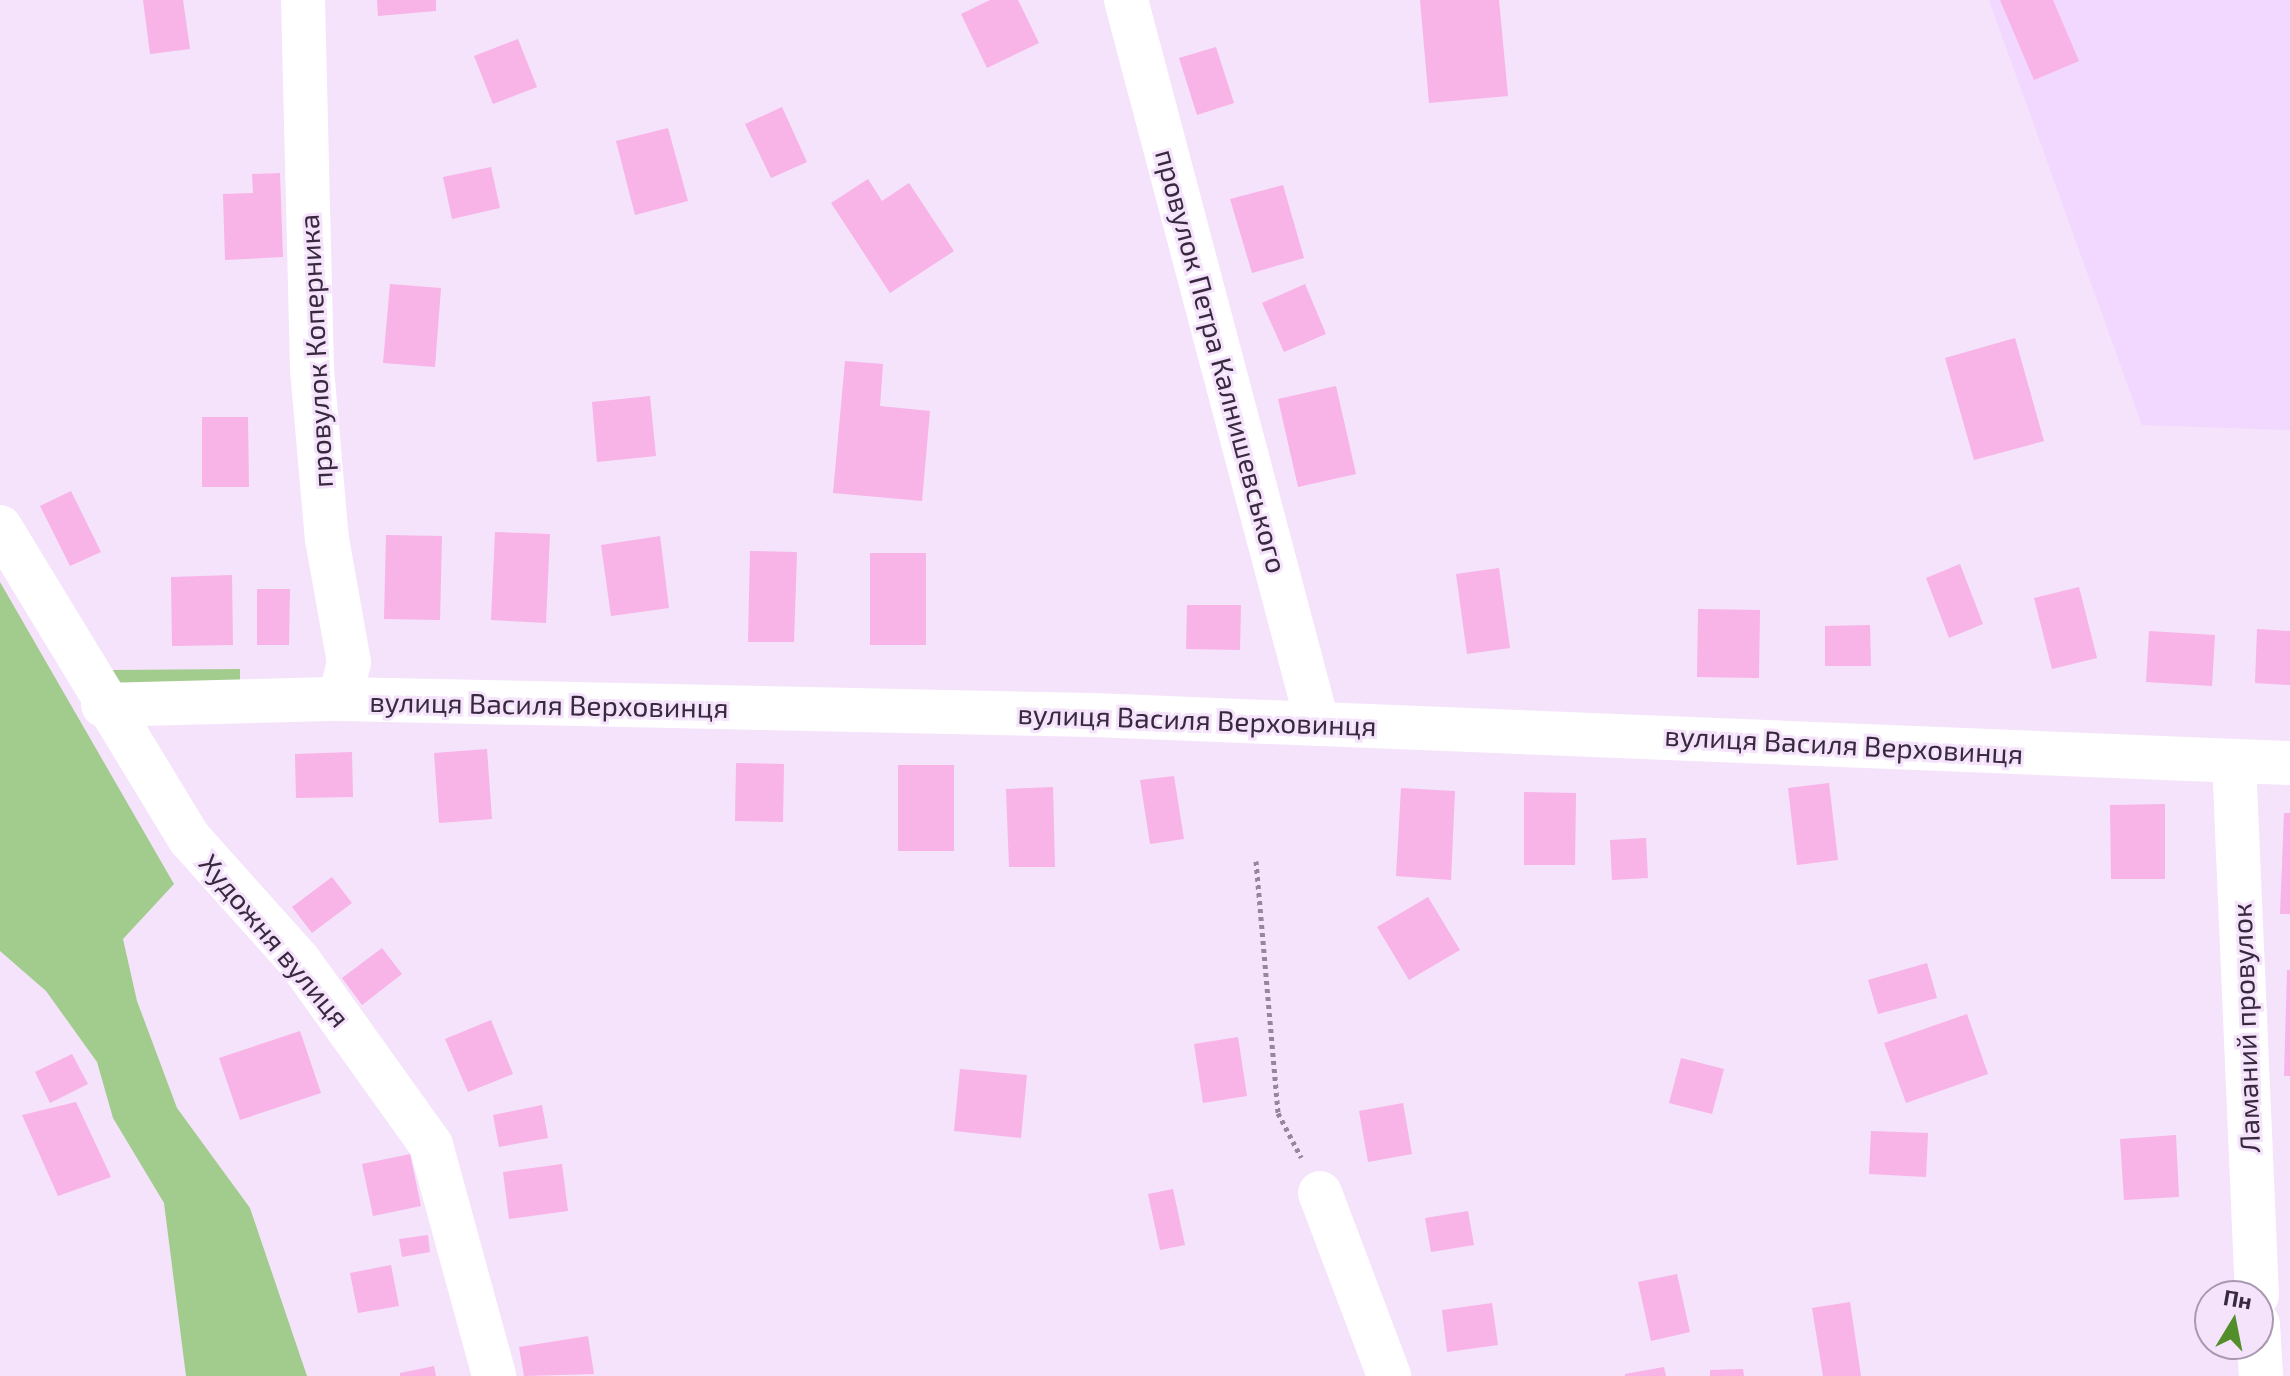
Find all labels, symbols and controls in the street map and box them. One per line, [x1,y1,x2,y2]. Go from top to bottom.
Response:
street label: провулок Петра Калнишевського [1149,145,1295,577]
street label: провулок Коперника [291,213,339,489]
street label: вулиця Василя Верховинця [369,684,729,724]
street label: вулиця Василя Верховинця [1017,696,1377,742]
street label: вулиця Василя Верховинця [1664,718,2024,770]
street label: Художня вулиця [193,847,357,1033]
street label: Ламаний провулок [2224,903,2266,1153]
north arrow [2194,1280,2274,1360]
text: Пн [2221,1283,2254,1314]

